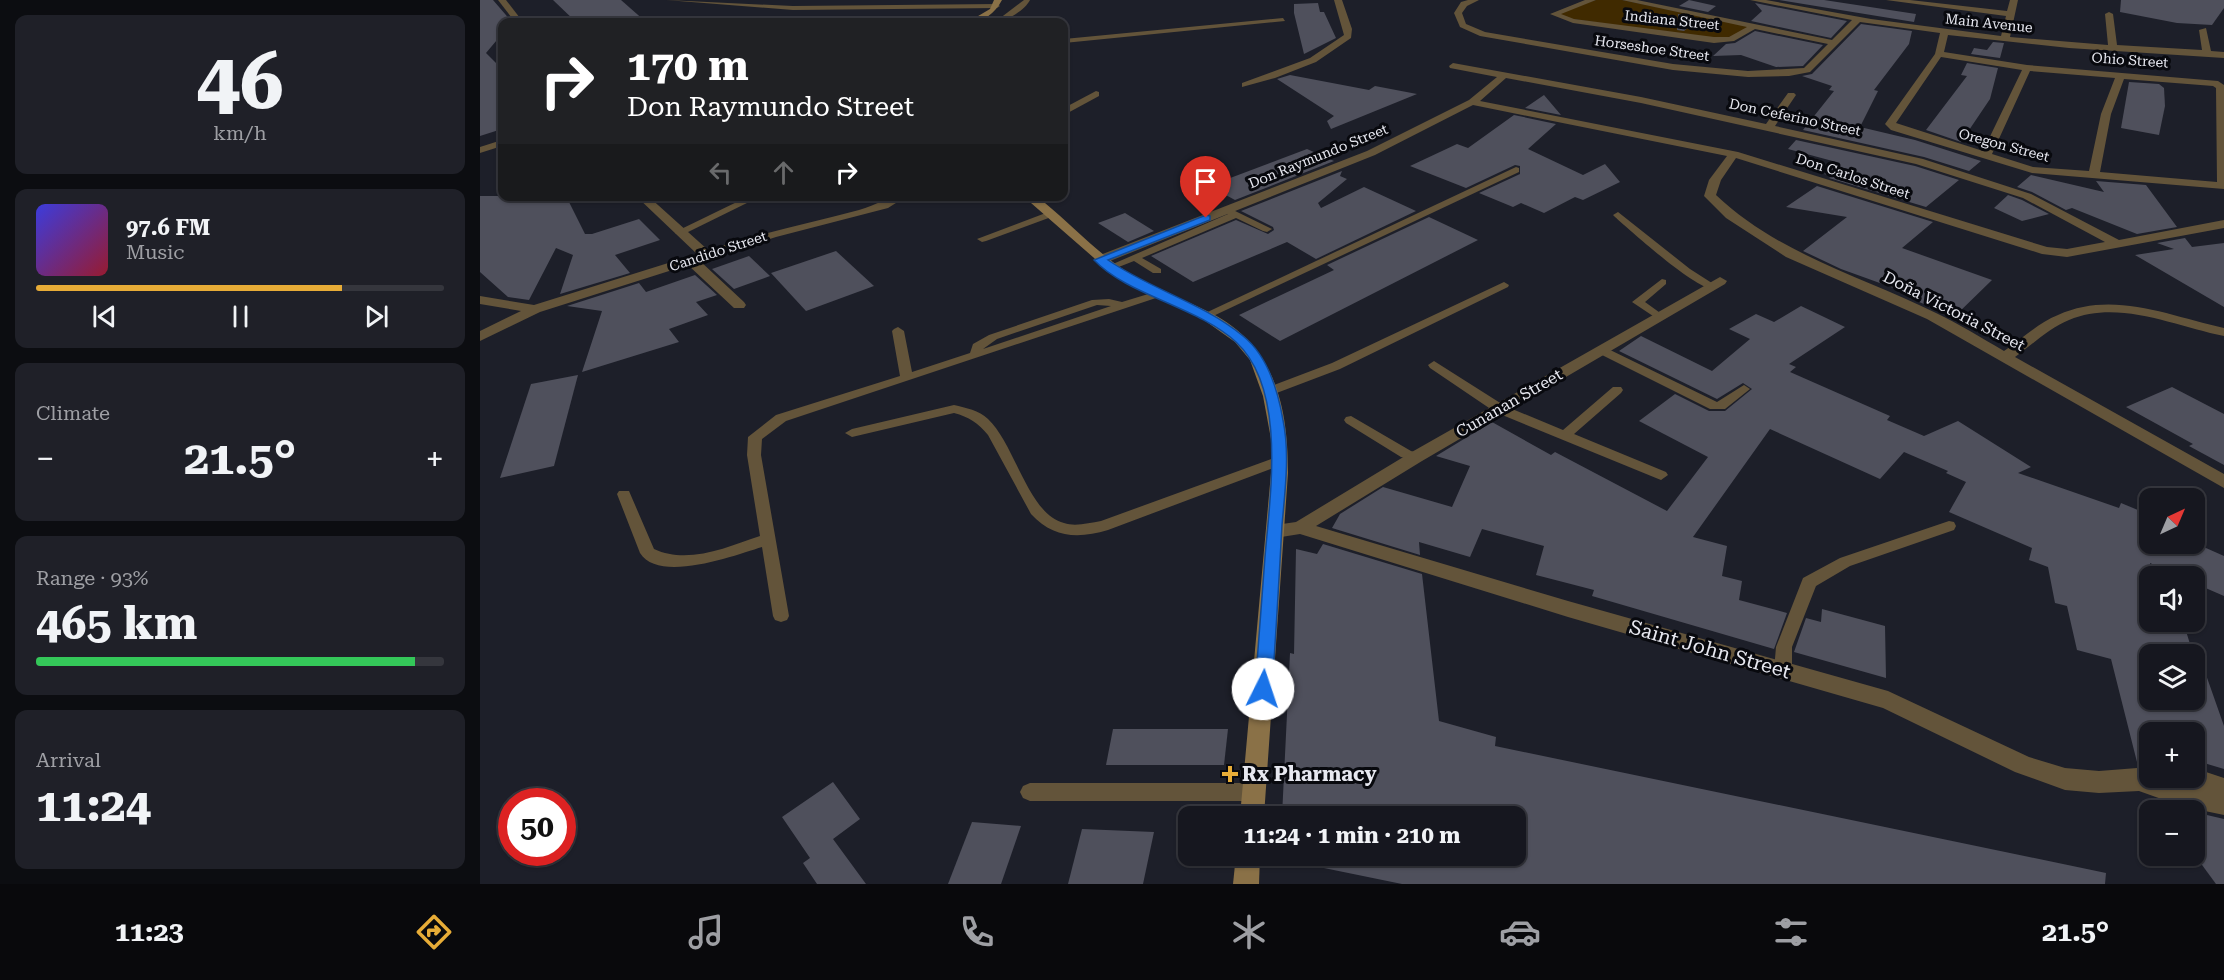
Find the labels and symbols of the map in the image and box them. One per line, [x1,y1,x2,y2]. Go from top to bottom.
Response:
street label: Indiana Street [1624,7,1720,33]
street label: Main Avenue [1944,10,2034,36]
street label: Horseshoe Street [1594,32,1710,64]
street label: Ohio Street [2091,49,2169,71]
street label: Don Ceferino Street [1728,95,1862,139]
street label: Don Raymundo Street [1246,121,1390,191]
street label: Oregon Street [1957,125,2051,165]
street label: Don Carlos Street [1794,150,1912,202]
pin [1180,156,1231,218]
street label: Candido Street [667,228,769,274]
street label: Doña Victoria Street [1880,267,2028,355]
street label: Cunanan Street [1452,365,1566,441]
north arrow [2139,488,2205,554]
street label: Saint John Street [1627,614,1794,684]
position arrow [1231,657,1295,721]
place label: Rx Pharmacy [1242,762,1377,786]
marker: Rx Pharmacy [1223,767,1237,781]
speed limit sign: 50 [498,788,576,866]

